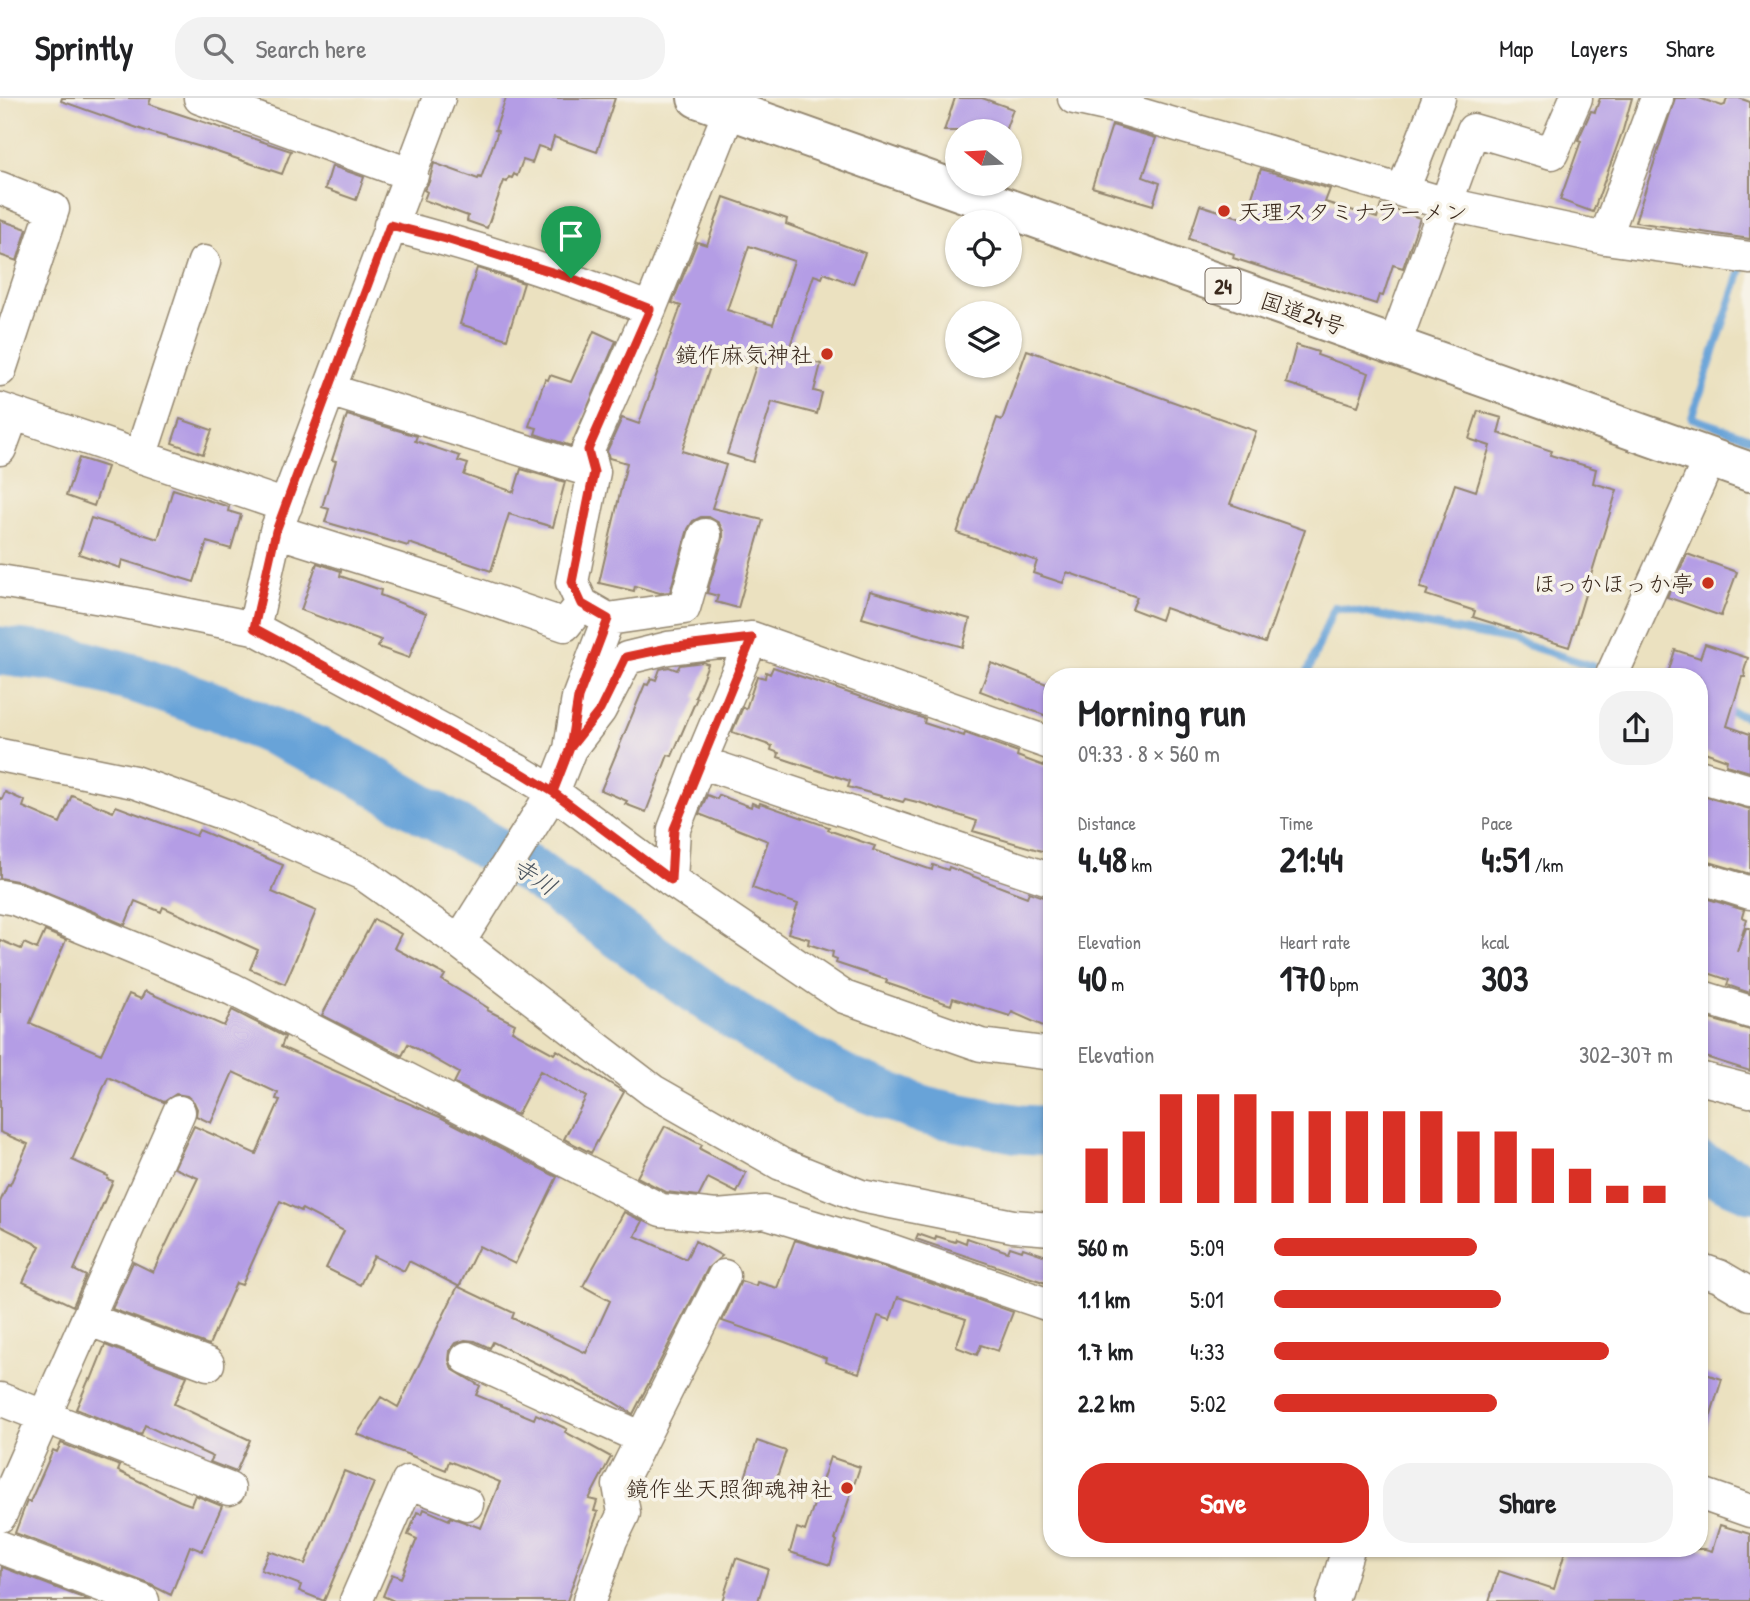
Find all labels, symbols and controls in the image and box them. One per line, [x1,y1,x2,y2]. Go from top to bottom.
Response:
search box [175,17,665,80]
text: Sprintly [35,26,133,70]
icon: search [199,29,237,67]
text: Search here [255,31,366,66]
text: Map [1499,32,1533,64]
text: Layers [1571,32,1628,64]
text: Share [1666,32,1715,64]
north arrow [945,119,1022,196]
map controls [945,119,1022,378]
place label: 天理スタミナラーメン [1238,196,1468,227]
marker: 天理スタミナラーメン [1216,203,1232,219]
pin [541,206,601,278]
button: locate [945,210,1022,287]
icon: arrive [552,217,590,255]
road number: 24 [1206,268,1240,304]
street label: 国道24号 [1256,284,1350,342]
button: layers [945,301,1022,378]
place label: 鏡作麻気神社 [675,339,813,370]
marker: 鏡作麻気神社 [819,346,835,362]
place label: ほっかほっか亭 [1533,568,1694,599]
marker: ほっかほっか亭 [1700,575,1716,591]
text: Morning run [1078,686,1246,738]
button: share [1599,691,1673,765]
text: 09:33 · 8 × 560 m [1078,738,1220,769]
text: Distance [1078,810,1136,836]
text: Time [1280,810,1313,836]
text: Pace [1481,810,1513,836]
text: 4.48 [1078,836,1127,883]
text: 21:44 [1280,836,1343,883]
text: 4:51 [1481,836,1530,883]
water label: 寺川 [506,850,564,902]
text: km [1127,852,1152,878]
text: /km [1530,852,1563,878]
text: Elevation [1078,929,1141,955]
text: Heart rate [1280,929,1351,955]
text: kcal [1481,929,1509,955]
text: 40 [1078,955,1107,1002]
text: 170 [1280,955,1325,1002]
text: 303 [1481,955,1528,1002]
text: m [1107,971,1124,997]
text: bpm [1325,971,1359,997]
text: Elevation [1078,1039,1154,1070]
text: 302–307 m [1579,1039,1673,1070]
text: 560 m [1078,1232,1128,1263]
text: 5:09 [1190,1232,1224,1263]
text: 1.1 km [1078,1284,1130,1315]
text: 5:01 [1190,1284,1224,1315]
text: 1.7 km [1078,1336,1133,1367]
text: 4:33 [1190,1336,1225,1367]
text: 2.2 km [1078,1388,1135,1419]
text: 5:02 [1190,1388,1226,1419]
button: Save [1078,1463,1369,1543]
button: Share [1383,1463,1673,1543]
place label: 鏡作坐天照御魂神社 [626,1473,833,1504]
marker: 鏡作坐天照御魂神社 [839,1480,855,1496]

